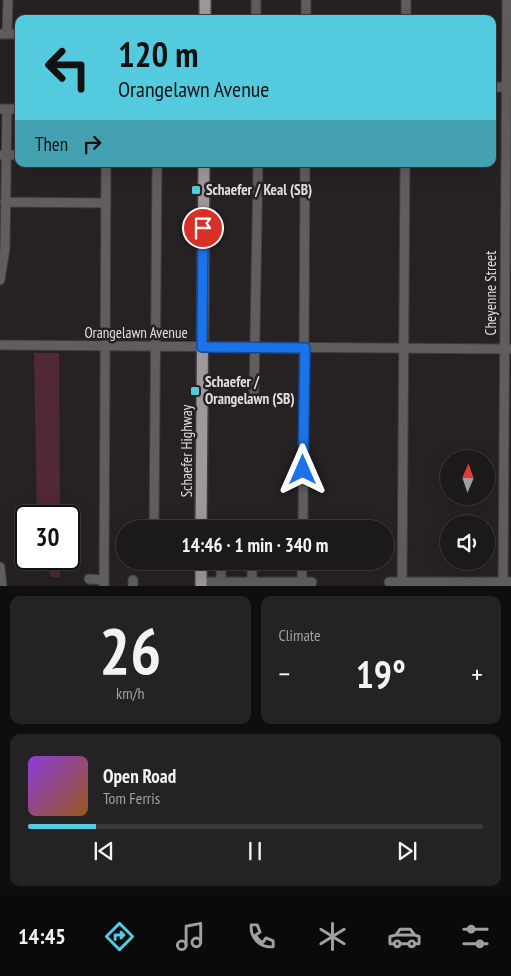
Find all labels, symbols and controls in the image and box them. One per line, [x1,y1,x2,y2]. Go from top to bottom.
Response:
text: 120 m [118,31,199,77]
icon: left [35,35,100,100]
text: Orangelawn Avenue [118,75,269,103]
icon: right [78,130,106,158]
text: Then [35,132,68,156]
place label: Schaefer / Keal (SB) [206,180,312,199]
marker: Schaefer / Keal (SB) [190,184,202,196]
pin [182,207,224,249]
icon: arrive [189,214,217,242]
street label: Cheyenne Street [481,251,500,335]
street label: Orangelawn Avenue [84,323,188,342]
place label: Schaefer / Orangelawn (SB) [205,372,295,408]
marker: Schaefer / Orangelawn (SB) [189,385,201,397]
street label: Schaefer Highway [177,404,196,497]
position arrow [276,443,328,495]
north arrow [440,450,495,505]
map controls [440,450,495,570]
speed limit sign: 30 [15,505,80,570]
button: sound [440,515,495,570]
text: 14:46 · 1 min · 340 m [182,533,328,557]
text: 26 [99,608,161,692]
text: Climate [279,625,321,645]
text: 19° [356,649,406,698]
text: − [279,655,290,692]
text: + [471,655,483,692]
text: km/h [116,683,144,703]
text: Open Road [103,764,176,788]
text: Tom Ferris [103,788,160,808]
icon: previous [90,837,118,865]
icon: pause [241,837,269,865]
icon: next [393,837,421,865]
icon: directions [102,919,137,954]
icon: music [173,919,208,954]
icon: phone [244,919,279,954]
icon: climate [315,919,350,954]
icon: car [387,919,422,954]
icon: filters [458,919,493,954]
text: 14:45 [18,922,66,950]

